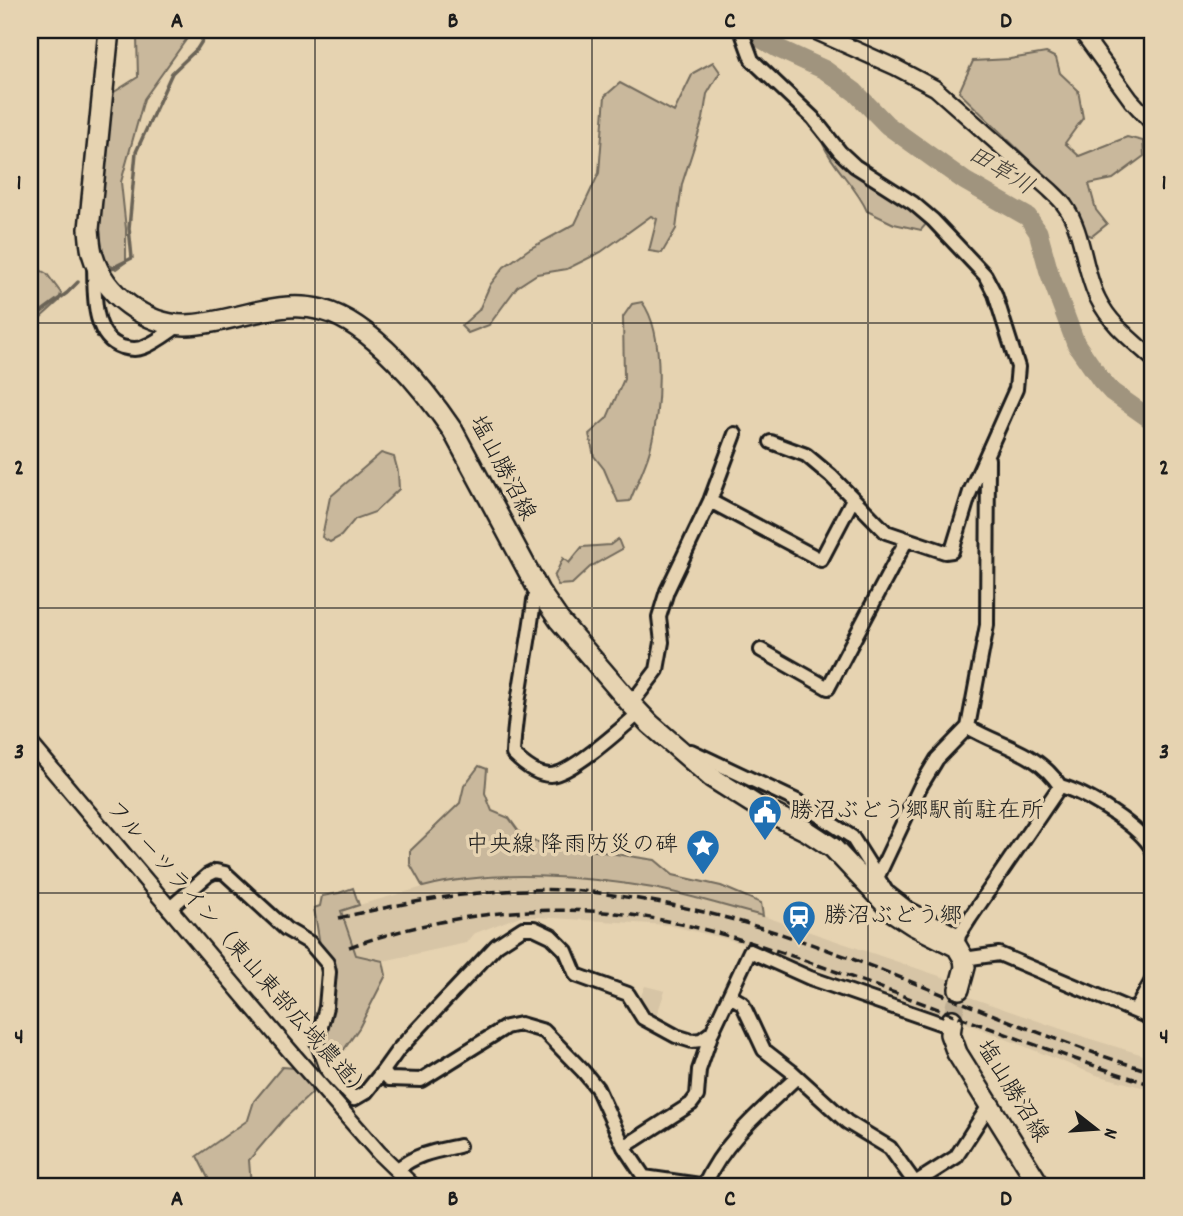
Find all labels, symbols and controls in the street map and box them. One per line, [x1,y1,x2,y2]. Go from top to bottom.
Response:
text: A [171,6,183,39]
text: B [448,6,459,39]
text: C [724,6,736,39]
text: D [1000,6,1012,39]
water label: 田草川 [960,139,1040,205]
text: 1 [16,168,22,201]
text: 1 [1161,168,1167,201]
street label: 塩山勝沼線 [459,410,543,528]
text: 2 [14,453,24,486]
text: 2 [1159,453,1169,486]
text: 3 [14,737,24,770]
text: 3 [1159,737,1169,770]
public building icon: 勝沼ぶどう郷駅前駐在所 [746,793,784,842]
street label: フルーツライン（東山東部広域農道） [97,794,377,1110]
place label: 勝沼ぶどう郷駅前駐在所 [790,796,1043,829]
place icon: 中央線 降雨防災の碑 [684,827,722,876]
place label: 中央線 降雨防災の碑 [466,830,678,863]
station icon: 勝沼ぶどう郷 [780,898,818,947]
place label: 勝沼ぶどう郷 [824,901,962,934]
text: 4 [14,1022,24,1055]
text: 4 [1159,1022,1169,1055]
street label: 塩山勝沼線 [967,1034,1055,1150]
north arrow [1060,1094,1130,1164]
text: N [1095,1125,1123,1141]
text: A [171,1184,183,1216]
text: B [448,1184,459,1216]
text: C [724,1184,736,1216]
text: D [1000,1184,1012,1216]

